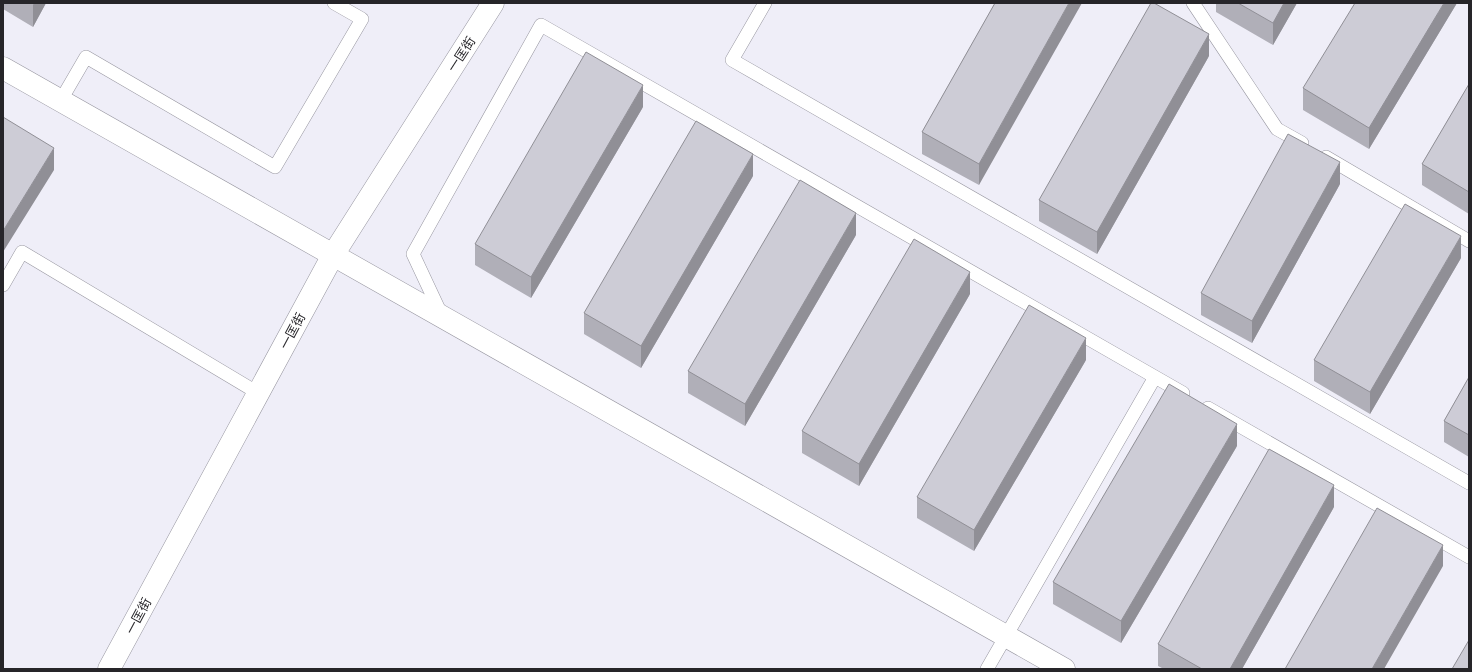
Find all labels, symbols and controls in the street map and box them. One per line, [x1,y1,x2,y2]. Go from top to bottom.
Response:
street label: 一匡街 [443,33,479,75]
street label: 一匡街 [275,310,309,352]
street label: 一匡街 [121,595,155,637]

